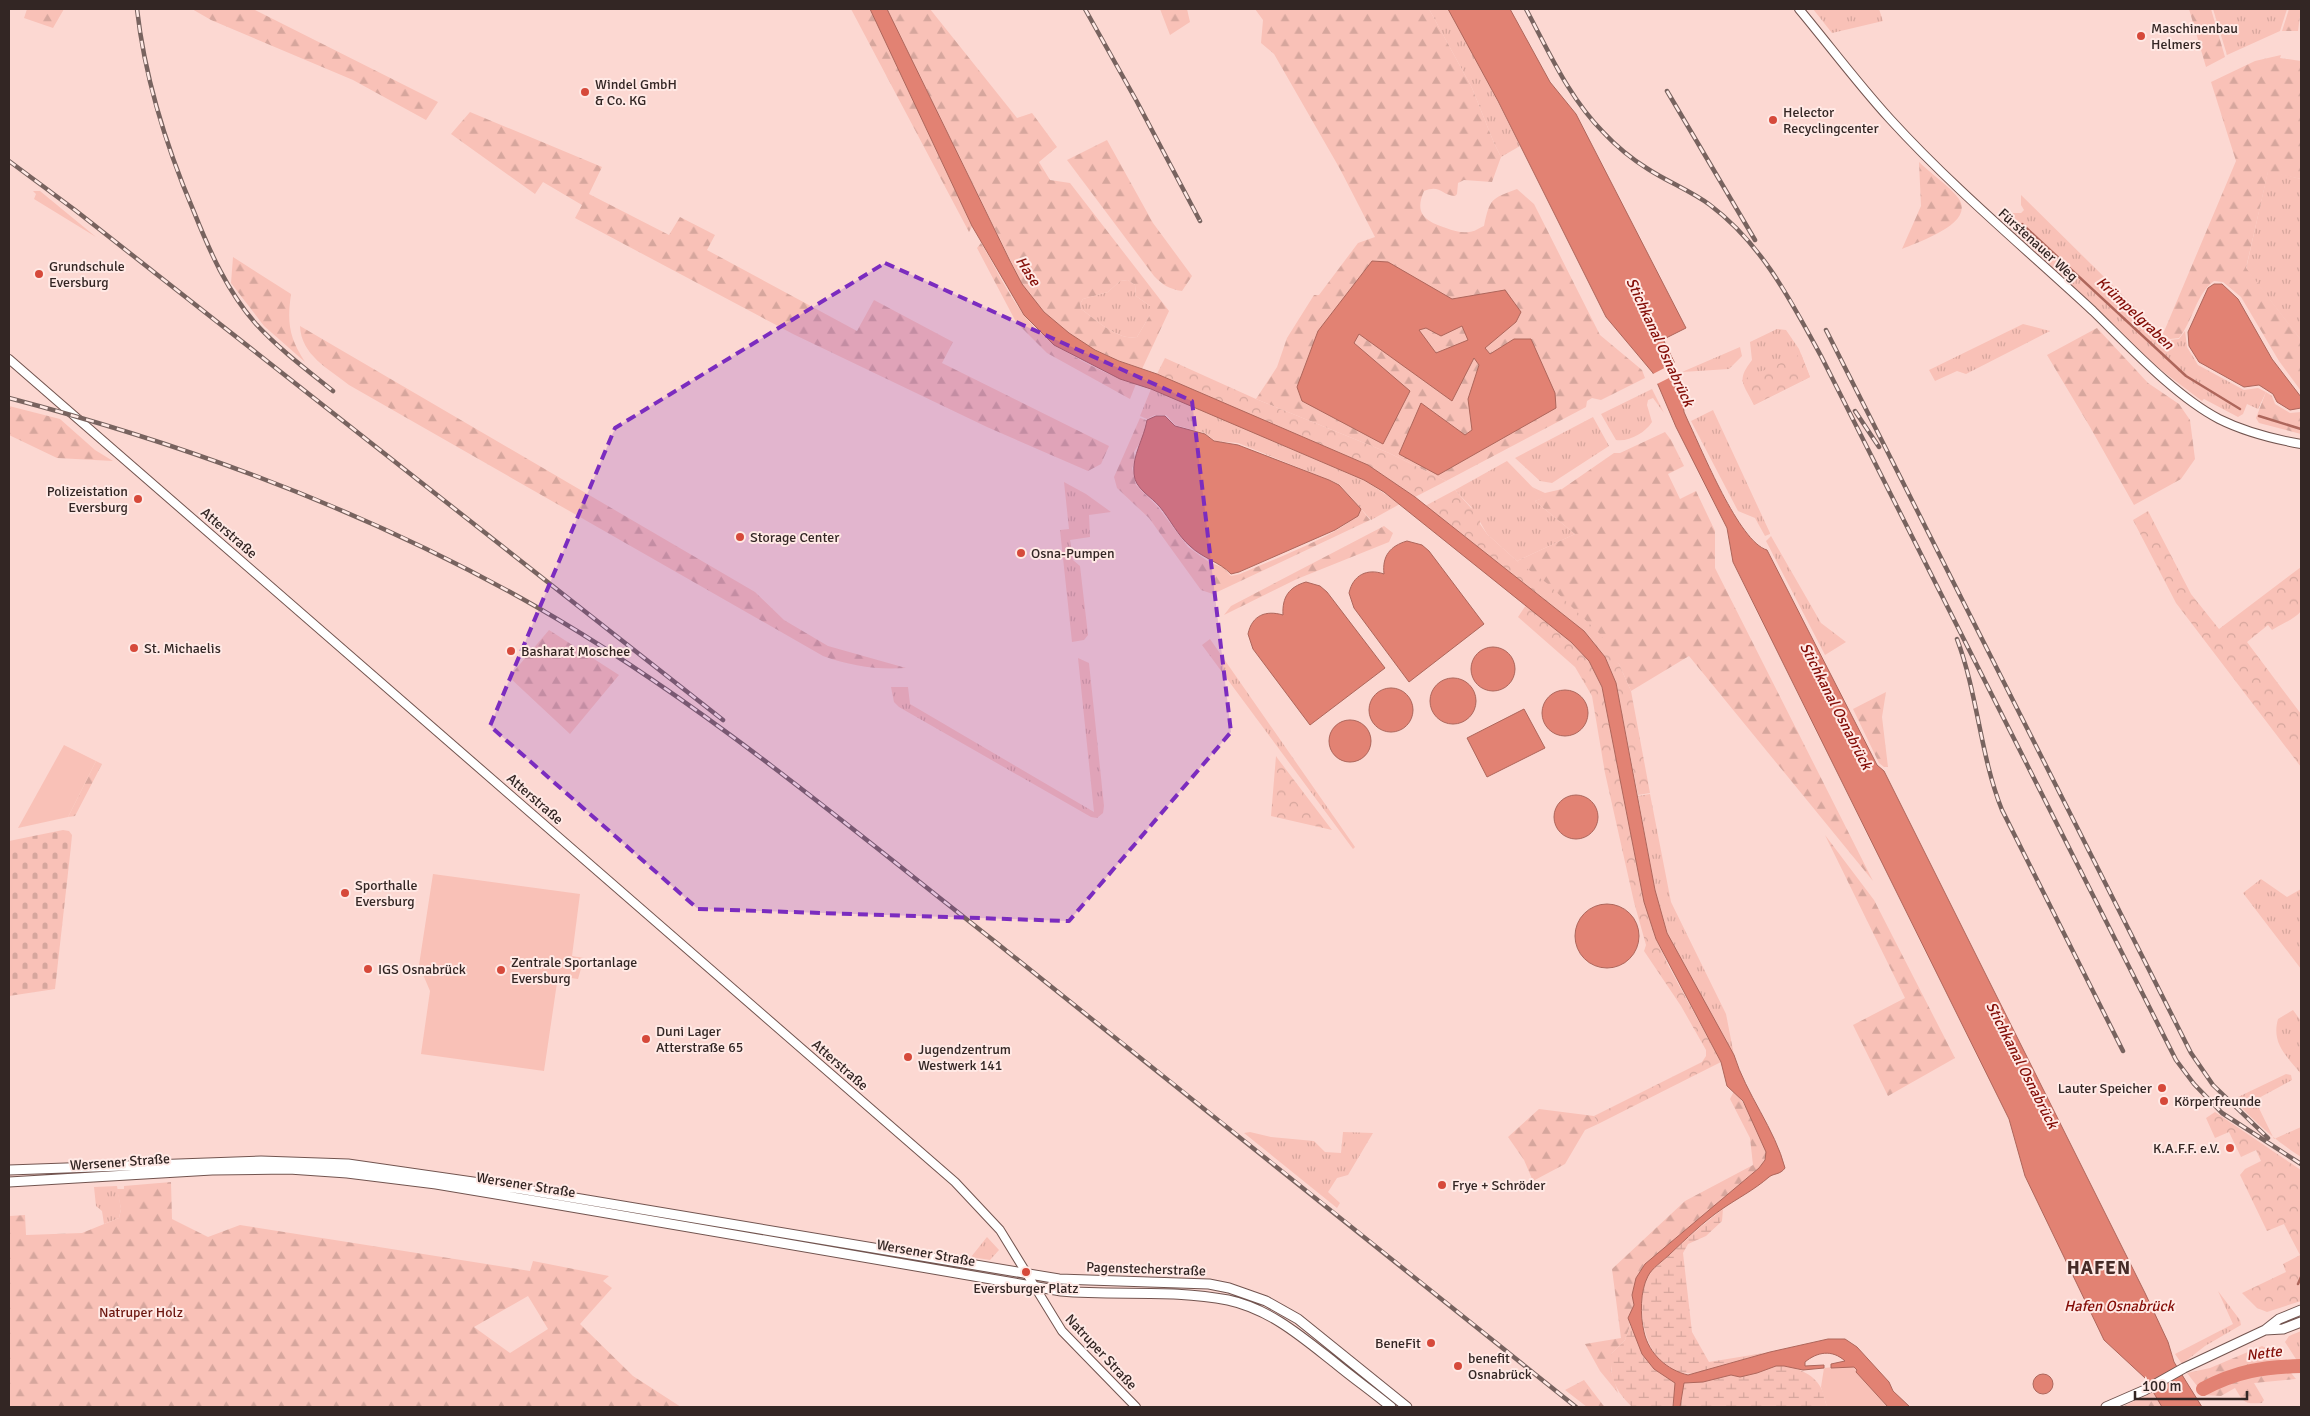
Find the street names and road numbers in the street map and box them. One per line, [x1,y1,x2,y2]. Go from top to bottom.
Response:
street label: Fürstenauer Weg [1995,205,2081,285]
street label: Atterstraße [197,504,261,562]
street label: Atterstraße [503,770,567,828]
street label: Atterstraße [808,1036,872,1094]
street label: Wersener Straße [69,1150,171,1174]
street label: Wersener Straße [475,1169,577,1201]
street label: Wersener Straße [875,1236,977,1270]
street label: Pagenstecherstraße [1086,1258,1206,1280]
street label: Natruper Straße [1062,1311,1140,1393]

